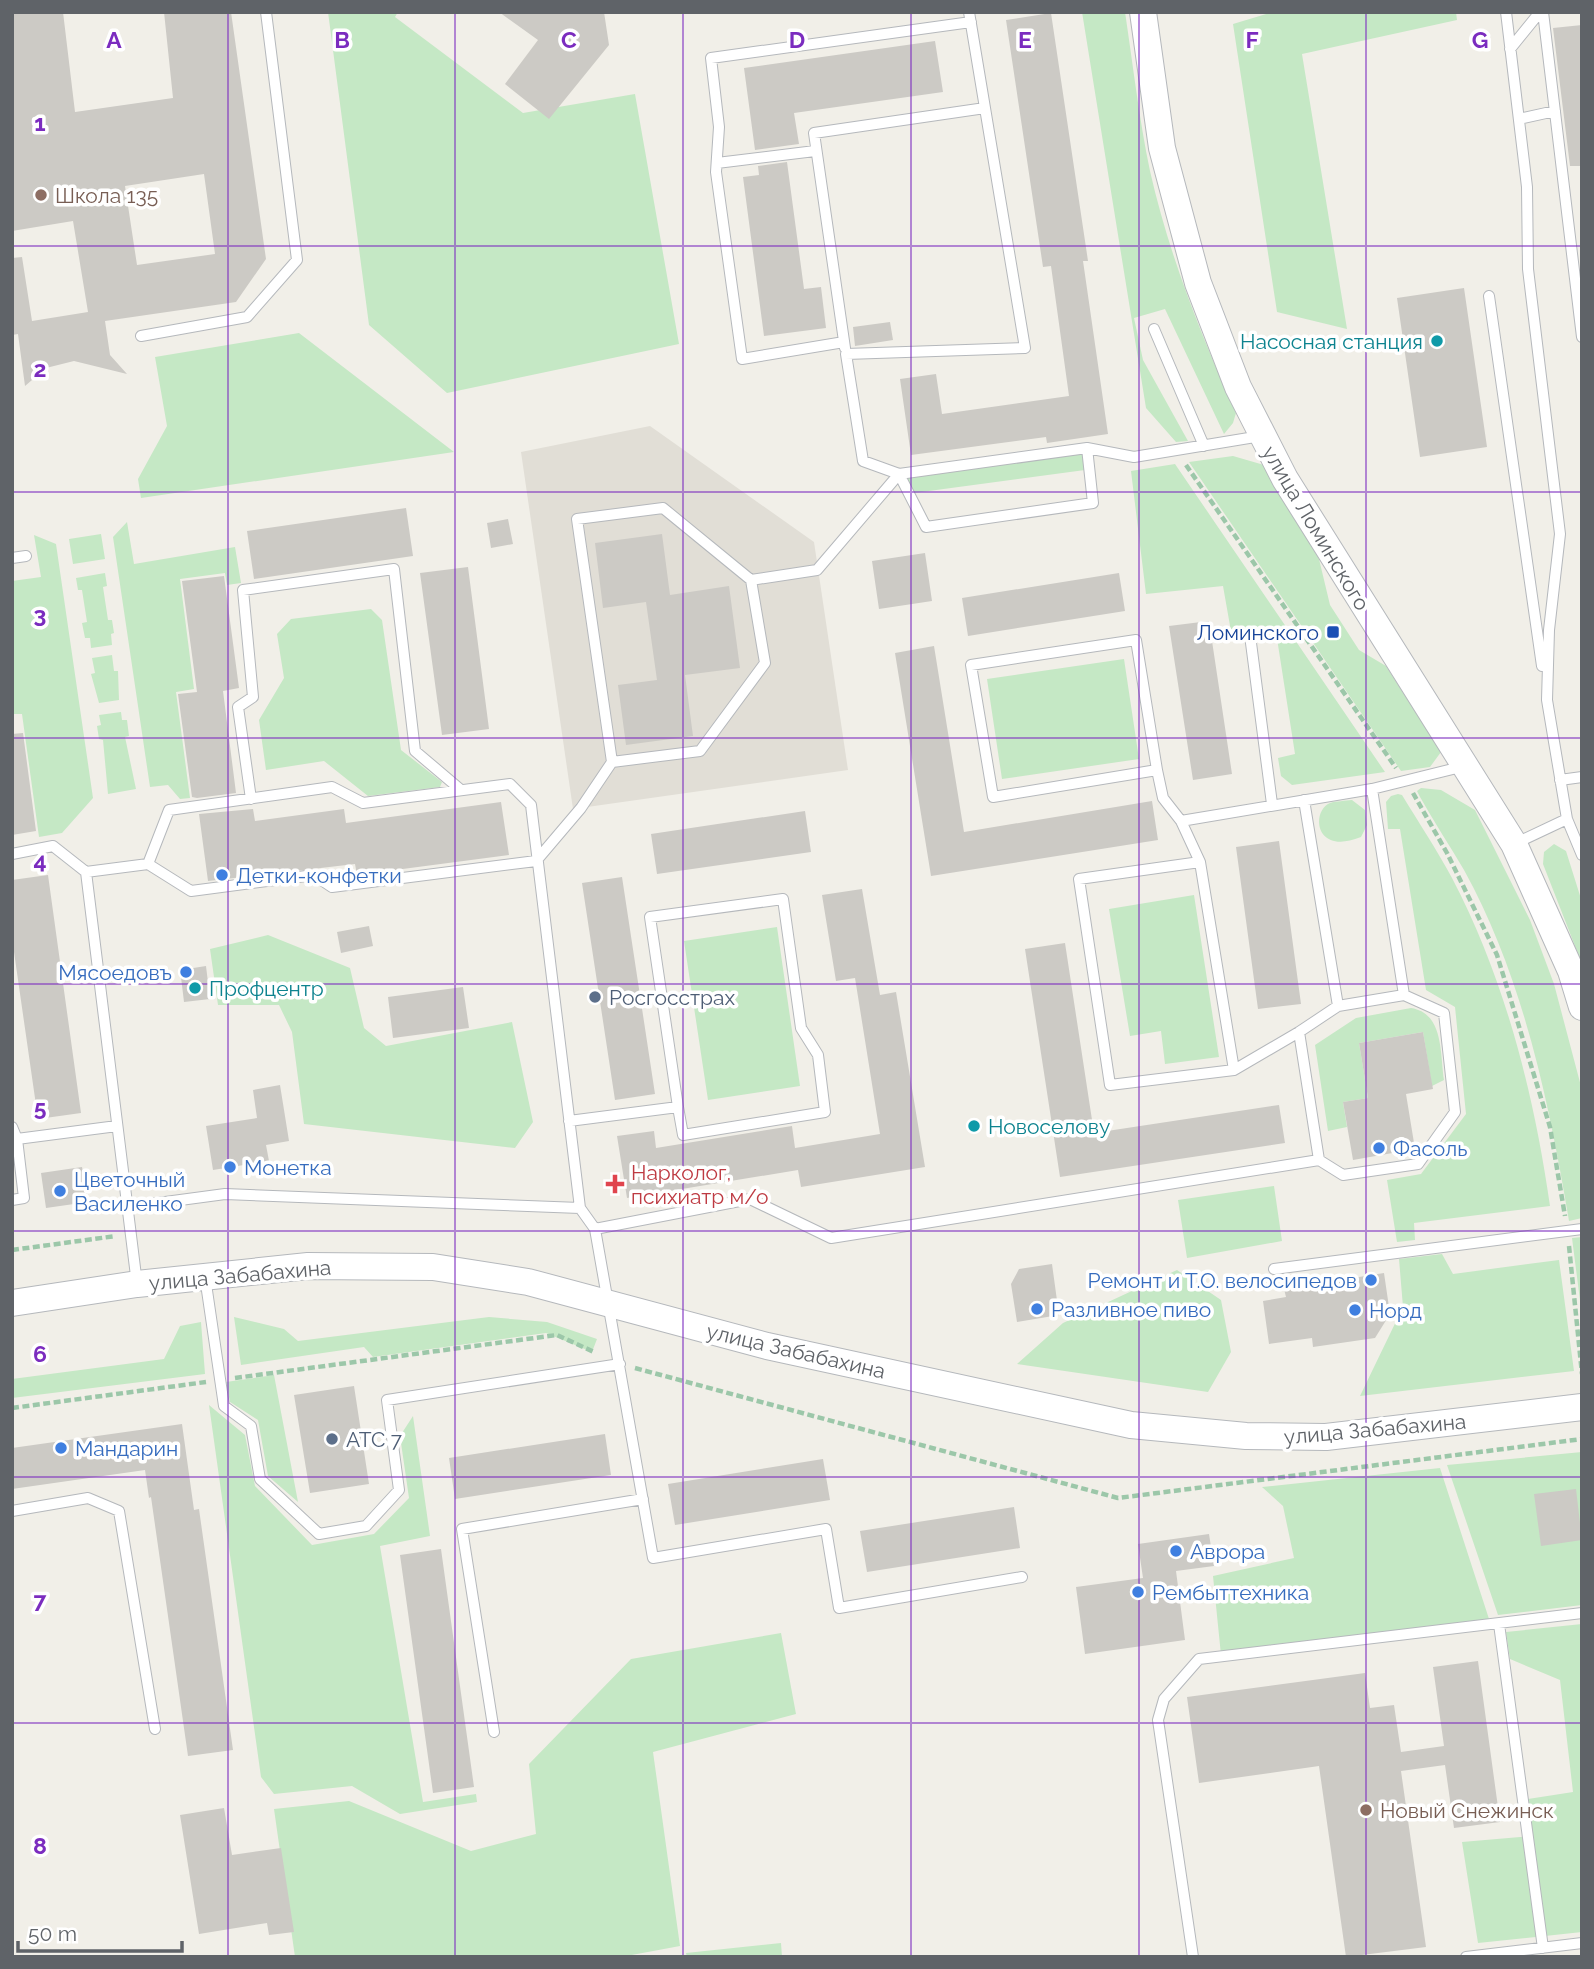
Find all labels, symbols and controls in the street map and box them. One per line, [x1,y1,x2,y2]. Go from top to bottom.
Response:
text: A [106,26,122,53]
text: B [334,26,350,53]
text: C [561,26,577,53]
text: D [789,26,805,53]
text: E [1018,26,1032,53]
text: F [1245,26,1259,53]
text: G [1472,26,1488,53]
text: 1 [34,109,46,136]
place label: Школа 135 [55,183,158,208]
marker: Школа 135 [33,187,49,203]
place label: Насосная станция [1240,329,1423,354]
marker: Насосная станция [1429,333,1445,349]
text: 2 [34,355,46,382]
street label: улица Ломинского [1257,441,1375,615]
text: 3 [34,601,46,628]
place label: Ломинского [1196,620,1319,645]
marker: Ломинского [1325,624,1341,640]
text: 4 [33,847,47,874]
place label: Детки-конфетки [236,863,402,888]
marker: Детки-конфетки [214,867,230,883]
place label: Мясоедовъ [58,960,172,985]
marker: Мясоедовъ [178,964,194,980]
place label: Профцентр [209,976,324,1001]
marker: Профцентр [187,980,203,996]
place label: Росгосстрах [609,985,735,1010]
marker: Росгосстрах [587,989,603,1005]
text: 5 [34,1094,47,1121]
place label: Новоселову [988,1114,1110,1139]
marker: Новоселову [966,1118,982,1134]
place label: Фасоль [1393,1136,1468,1161]
marker: Фасоль [1371,1140,1387,1156]
place label: Монетка [244,1155,332,1180]
marker: Монетка [222,1159,238,1175]
place label: Нарколог, психиатр м/о [631,1160,769,1209]
place label: Цветочный Василенко [74,1167,185,1216]
marker: Нарколог, психиатр м/о [605,1174,625,1194]
marker: Цветочный Василенко [52,1183,68,1199]
street label: улица Забабахина [148,1255,332,1295]
place label: Ремонт и Т.О. велосипедов [1088,1268,1357,1293]
marker: Ремонт и Т.О. велосипедов [1363,1272,1379,1288]
place label: Разливное пиво [1051,1297,1211,1322]
place label: Норд [1369,1298,1422,1323]
marker: Разливное пиво [1029,1301,1045,1317]
marker: Норд [1347,1302,1363,1318]
street label: улица Забабахина [704,1318,888,1384]
text: 6 [33,1340,47,1367]
street label: улица Забабахина [1283,1409,1467,1449]
place label: АТС 7 [346,1427,403,1452]
marker: АТС 7 [324,1431,340,1447]
place label: Мандарин [75,1436,178,1461]
marker: Мандарин [53,1440,69,1456]
place label: Аврора [1190,1539,1265,1564]
marker: Аврора [1168,1543,1184,1559]
place label: Рембыттехника [1152,1580,1309,1605]
marker: Рембыттехника [1130,1584,1146,1600]
text: 7 [34,1586,47,1613]
place label: Новый Снежинск [1380,1798,1554,1823]
marker: Новый Снежинск [1358,1802,1374,1818]
text: 8 [33,1832,47,1859]
scale bar [18,1910,182,1954]
text: 50 m [28,1921,77,1946]

